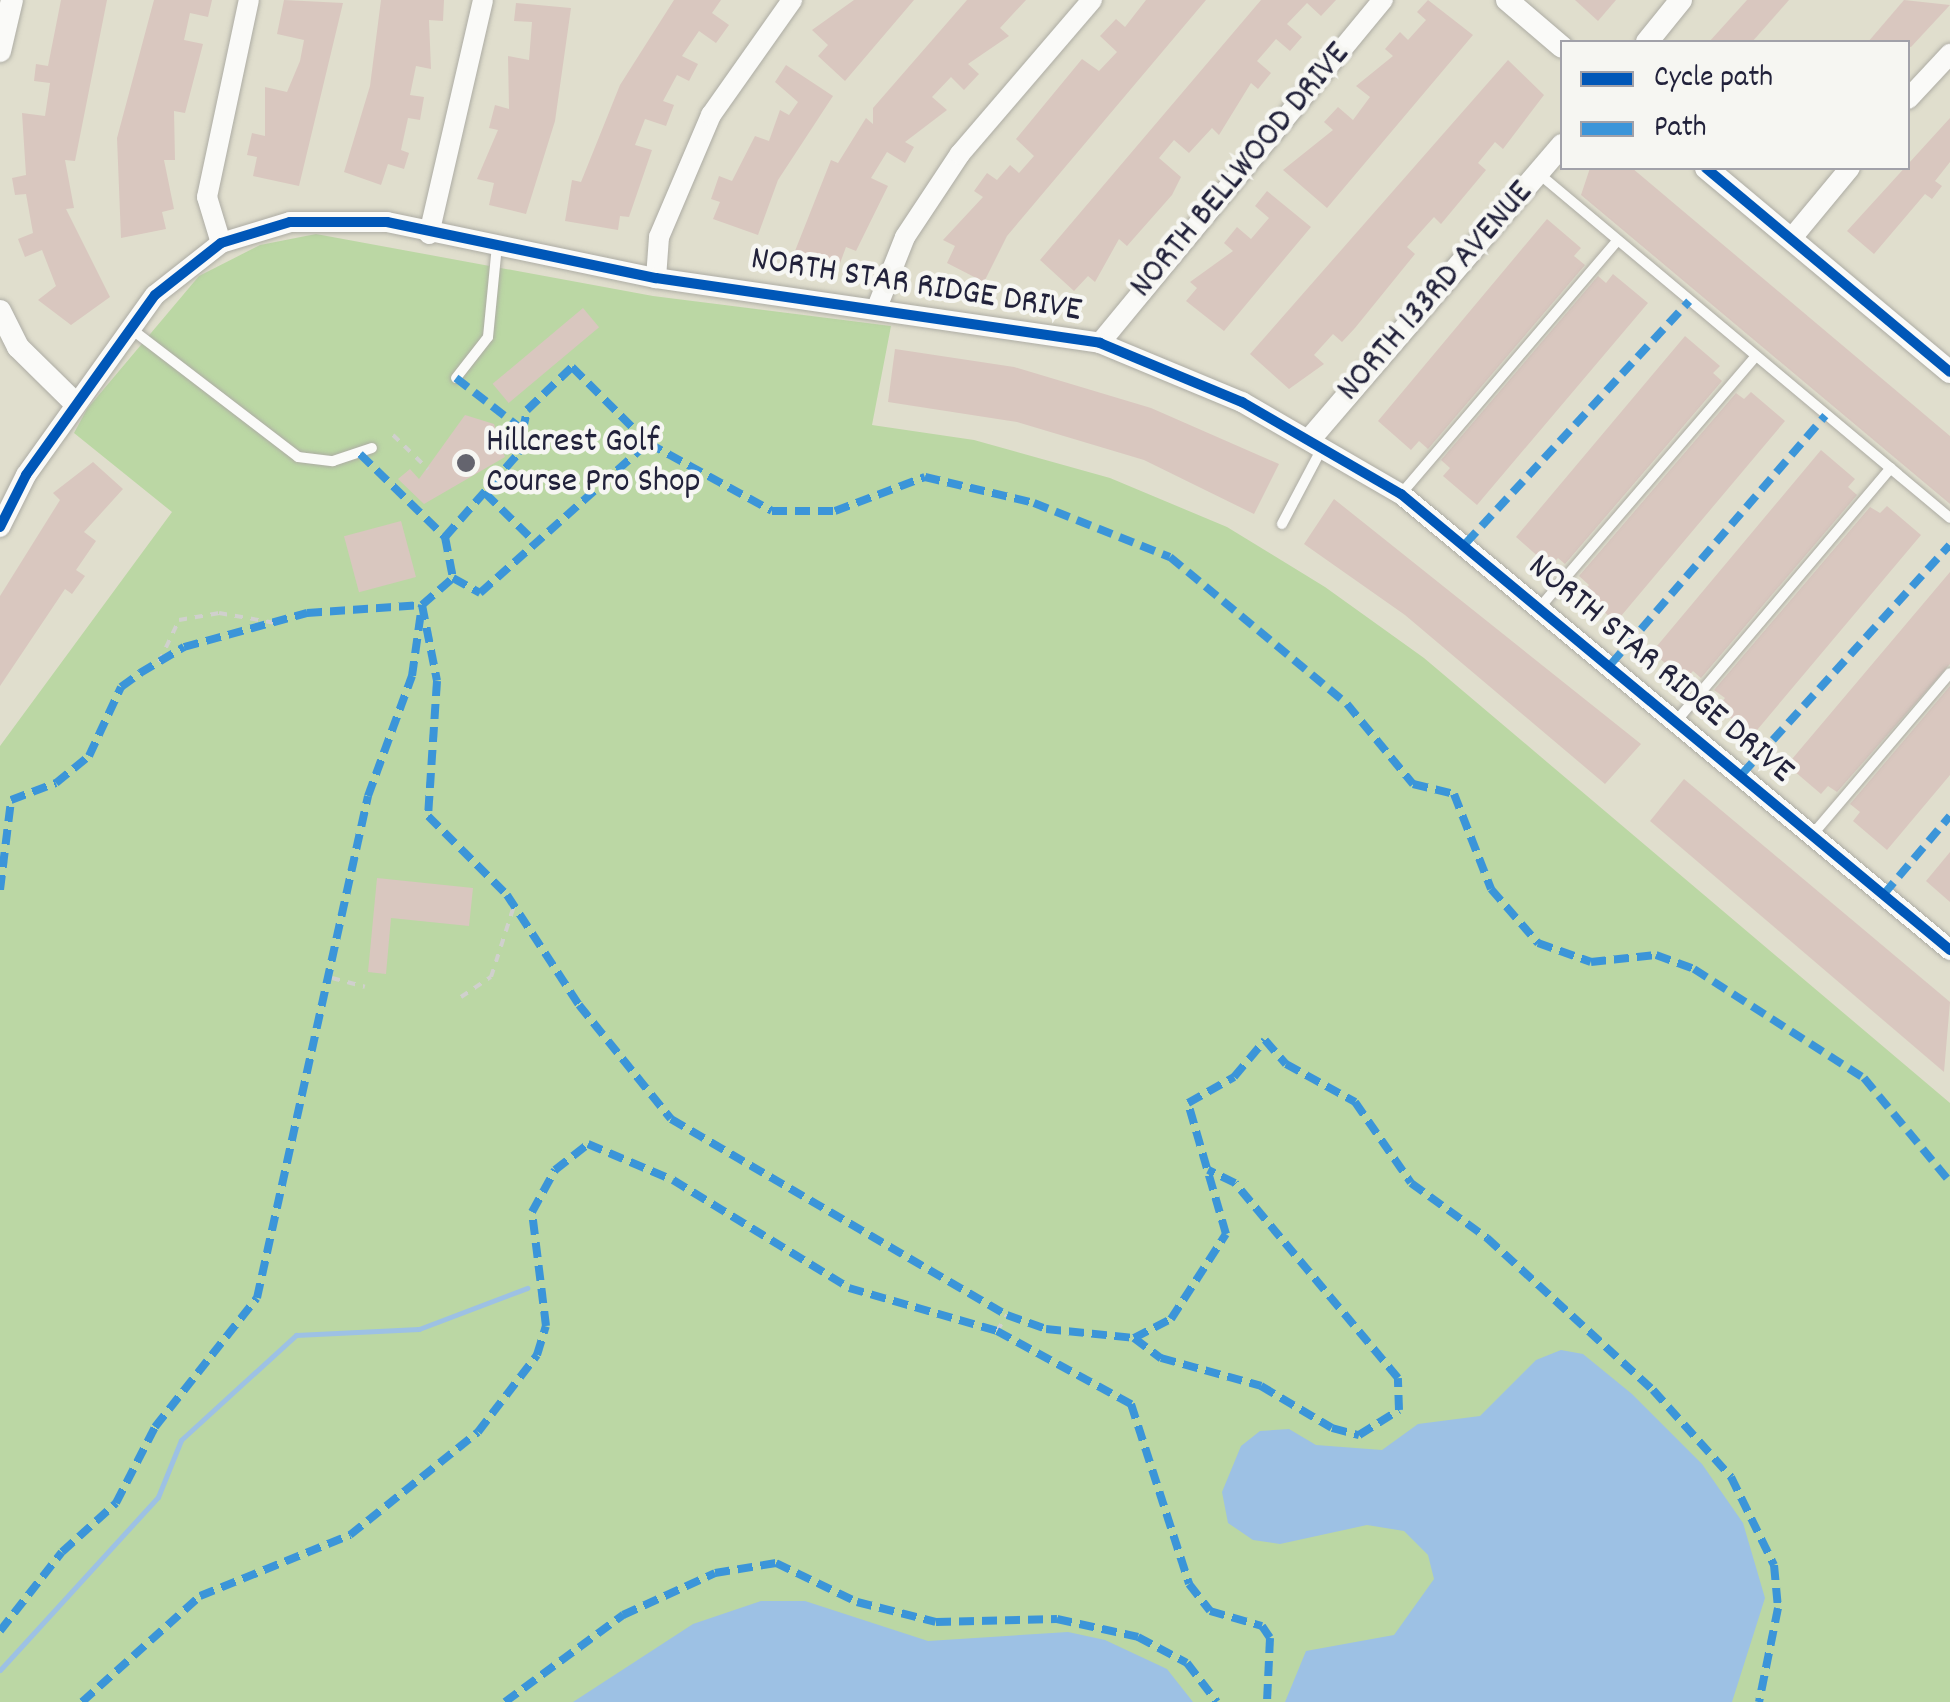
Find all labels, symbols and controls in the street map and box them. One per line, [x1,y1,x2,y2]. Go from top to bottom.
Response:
street label: NORTH BELLWOOD DRIVE [1122,35,1360,307]
legend [1560,40,1910,170]
text: Cycle path [1654,58,1773,101]
text: Path [1654,108,1707,151]
street label: NORTH 133RD AVENUE [1329,173,1543,411]
street label: NORTH STAR RIDGE DRIVE [748,239,1084,333]
place label: Hillcrest Golf Course Pro Shop [486,422,701,504]
marker: Hillcrest Golf Course Pro Shop [455,452,477,474]
street label: NORTH STAR RIDGE DRIVE [1519,547,1801,793]

